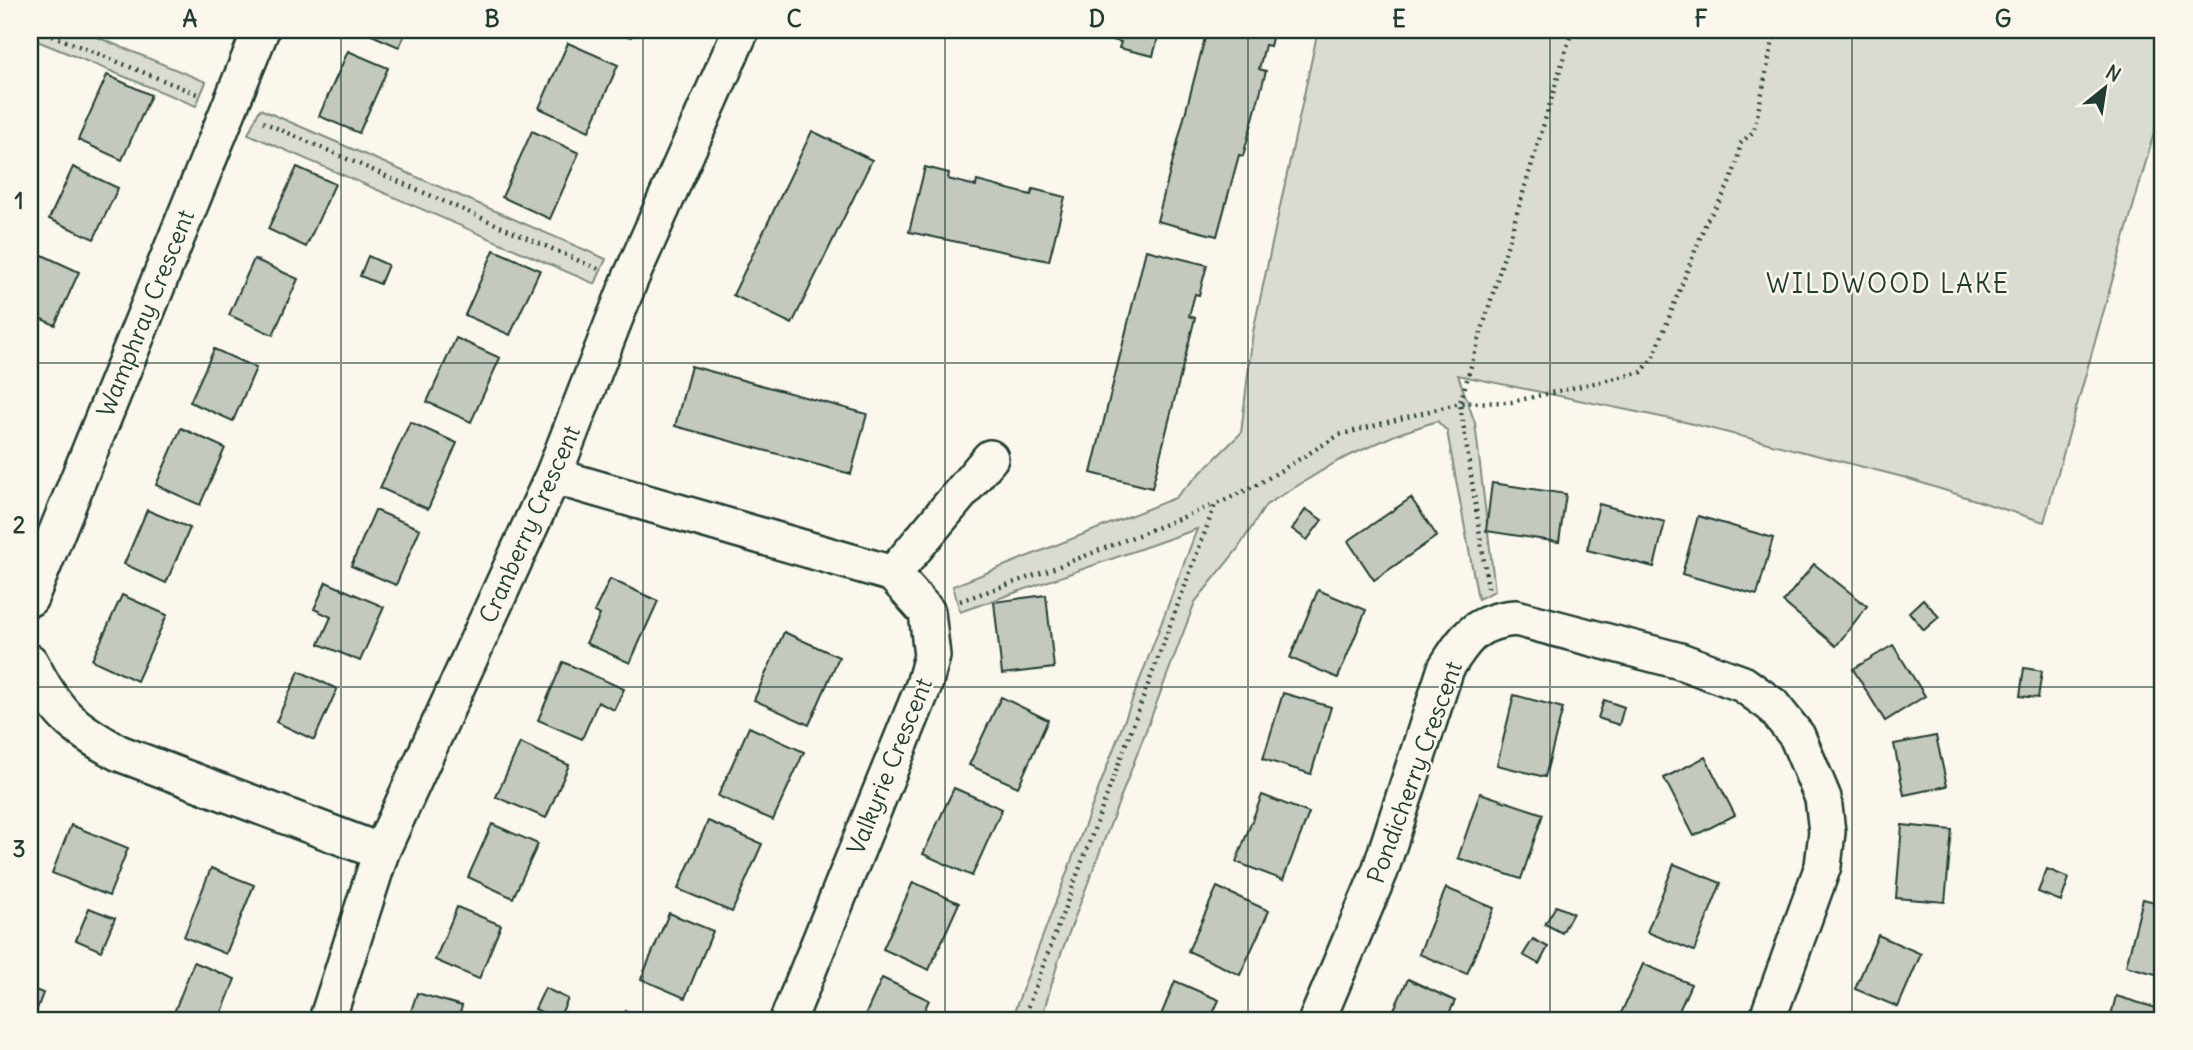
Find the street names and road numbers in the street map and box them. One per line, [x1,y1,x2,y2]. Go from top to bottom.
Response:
street label: Wamphray Crescent [90,205,200,421]
street label: Cranberry Crescent [472,421,586,627]
street label: Pondicherry Crescent [1360,657,1468,887]
street label: Valkyrie Crescent [840,673,938,859]

